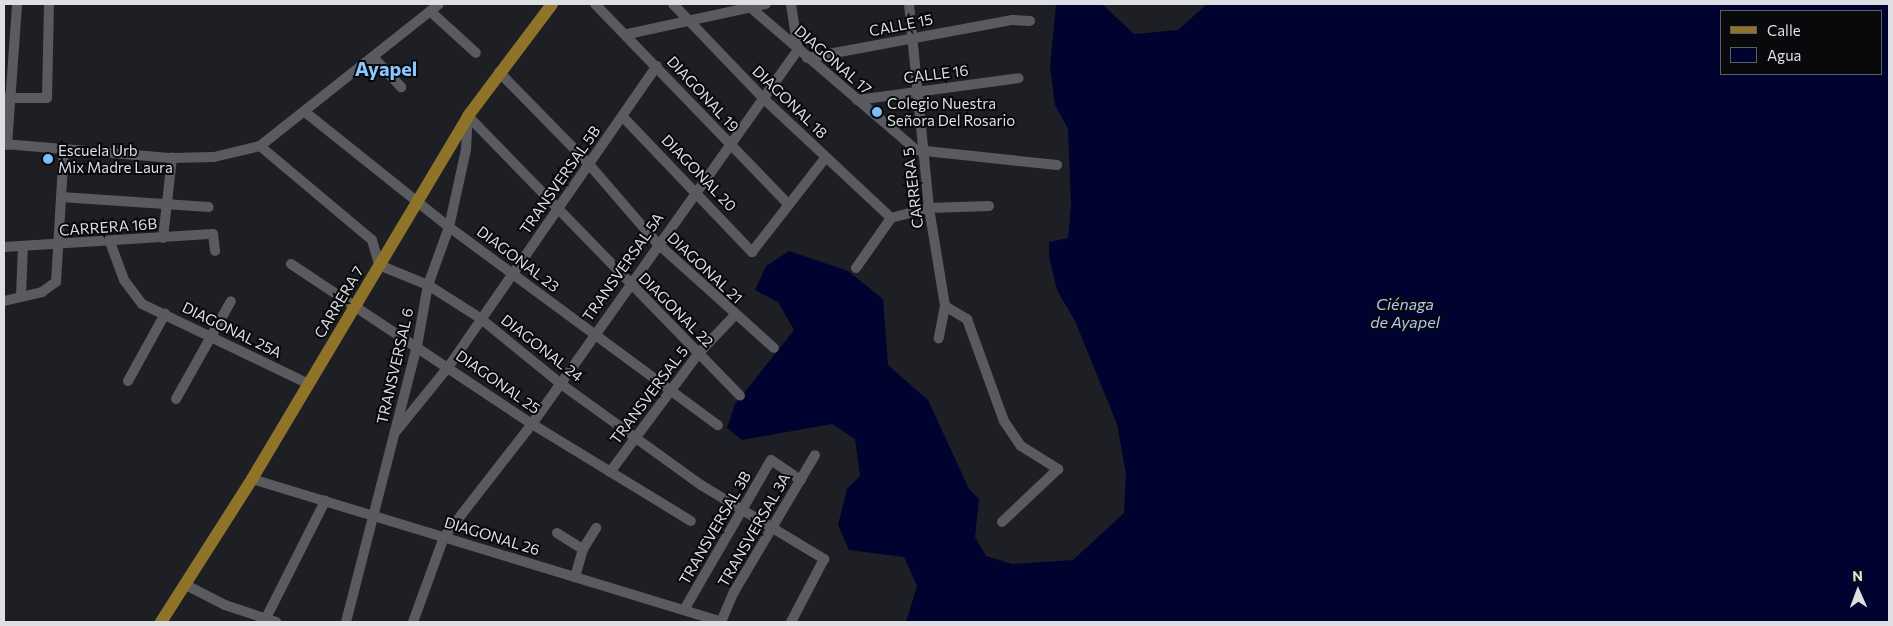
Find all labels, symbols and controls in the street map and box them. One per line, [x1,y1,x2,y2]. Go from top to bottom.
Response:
street label: CALLE 15 [868,10,934,40]
legend [1720,10,1883,75]
text: Calle [1767,21,1801,39]
street label: DIAGONAL 17 [791,22,875,98]
text: Agua [1767,46,1801,64]
street label: DIAGONAL 19 [663,52,743,136]
district label: Ayapel [355,56,417,80]
street label: CALLE 16 [903,61,969,87]
street label: DIAGONAL 18 [749,62,831,142]
place label: Colegio Nuestra Señora Del Rosario [887,94,1015,129]
marker: Colegio Nuestra Señora Del Rosario [871,106,883,118]
street label: TRANSVERSAL 5B [516,122,604,238]
street label: DIAGONAL 20 [658,131,740,215]
place label: Escuela Urb Mix Madre Laura [58,141,173,176]
street label: CARRERA 5 [899,146,927,230]
marker: Escuela Urb Mix Madre Laura [42,153,54,165]
street label: TRANSVERSAL 5A [579,209,667,325]
street label: CARRERA 16B [58,215,158,239]
street label: DIAGONAL 23 [473,222,563,296]
street label: DIAGONAL 21 [664,229,746,307]
street label: CARRERA 7 [310,263,368,341]
street label: DIAGONAL 22 [635,269,717,351]
water label: Ciénaga de Ayapel [1370,294,1440,332]
street label: DIAGONAL 25A [179,298,285,362]
street label: TRANSVERSAL 6 [373,306,417,426]
street label: DIAGONAL 24 [498,311,586,385]
street label: TRANSVERSAL 5 [606,342,692,448]
street label: DIAGONAL 25 [453,346,543,418]
street label: TRANSVERSAL 3B [675,468,755,588]
street label: TRANSVERSAL 3A [714,470,794,590]
street label: DIAGONAL 26 [442,513,542,559]
north arrow [1833,566,1883,616]
text: N [1852,567,1863,584]

